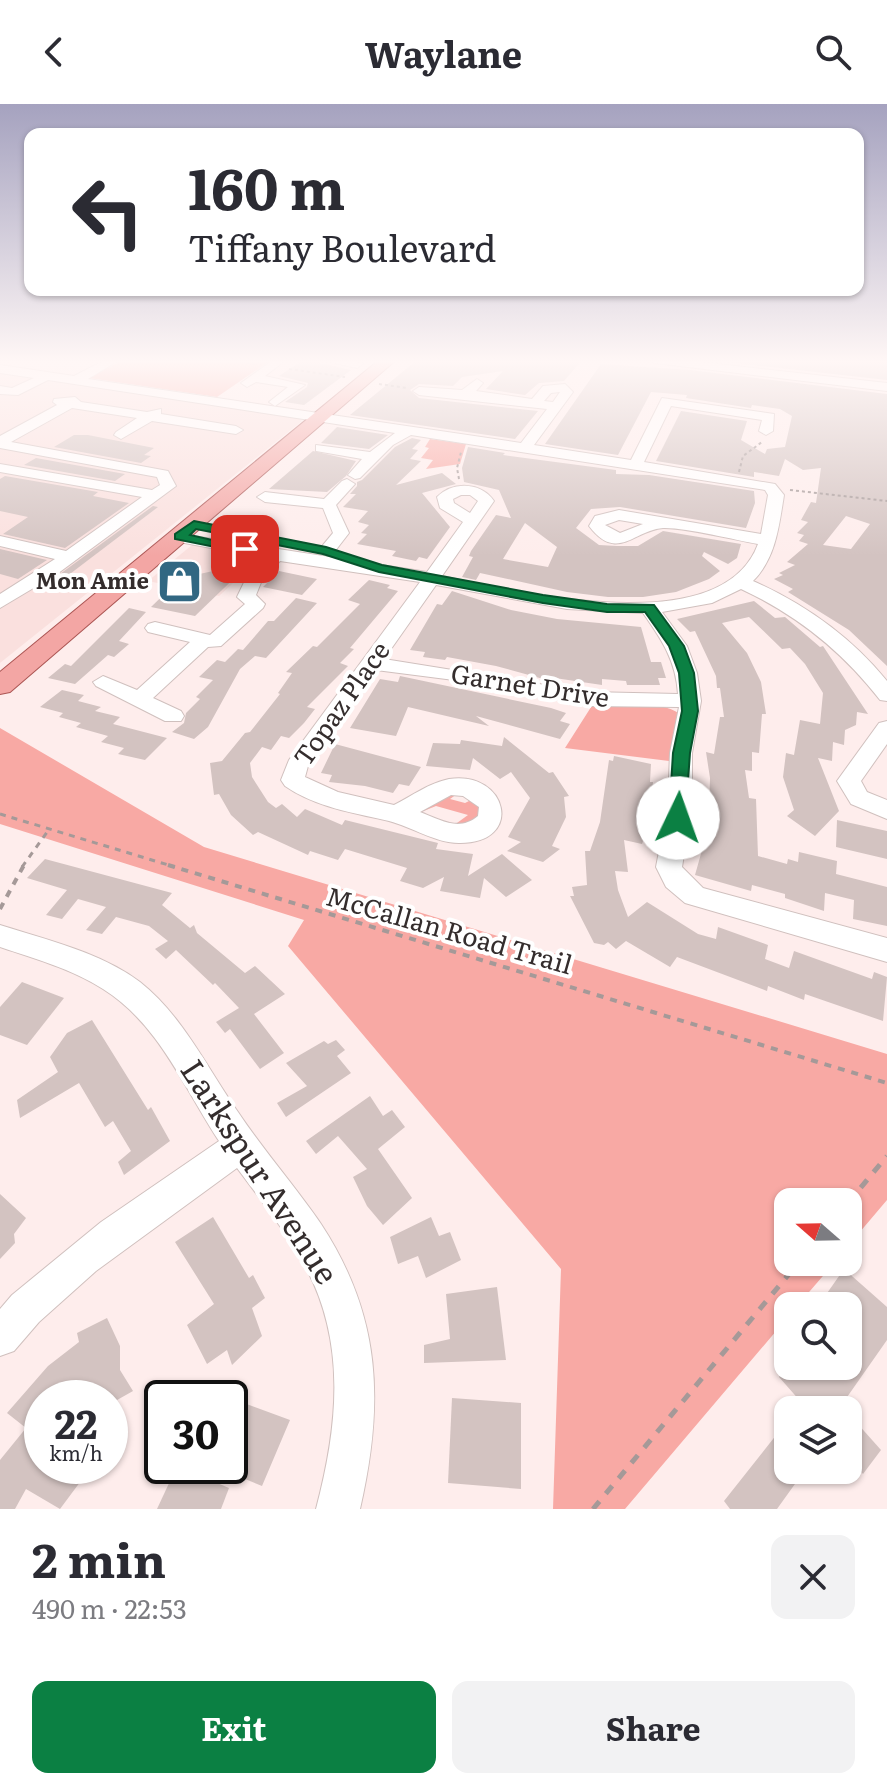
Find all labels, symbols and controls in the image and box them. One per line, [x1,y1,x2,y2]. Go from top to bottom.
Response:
text: Waylane [365,26,522,79]
icon: back [32,30,76,74]
icon: search [811,30,855,74]
text: 160 m [188,144,345,227]
icon: left [56,160,160,264]
text: Tiffany Boulevard [188,220,496,273]
pin [211,515,279,583]
icon: arrive [223,527,267,571]
shop icon: Mon Amie [156,557,204,605]
place label: Mon Amie [36,563,149,596]
street label: Topaz Place [282,632,397,773]
street label: Garnet Drive [448,652,612,715]
position arrow [636,776,720,860]
street label: McCallan Road Trail [322,875,578,983]
street label: Larkspur Avenue [171,1048,352,1292]
north arrow [774,1188,862,1276]
map controls [774,1188,862,1484]
button: search [774,1292,862,1380]
speed limit sign: 30 [144,1380,248,1484]
text: 22 [55,1392,97,1451]
button: layers [774,1396,862,1484]
text: km/h [49,1437,103,1467]
text: 2 min [32,1522,166,1593]
button: close [771,1535,855,1619]
text: 490 m · 22:53 [32,1588,187,1627]
button: Exit [32,1681,436,1773]
button: Share [452,1681,855,1773]

